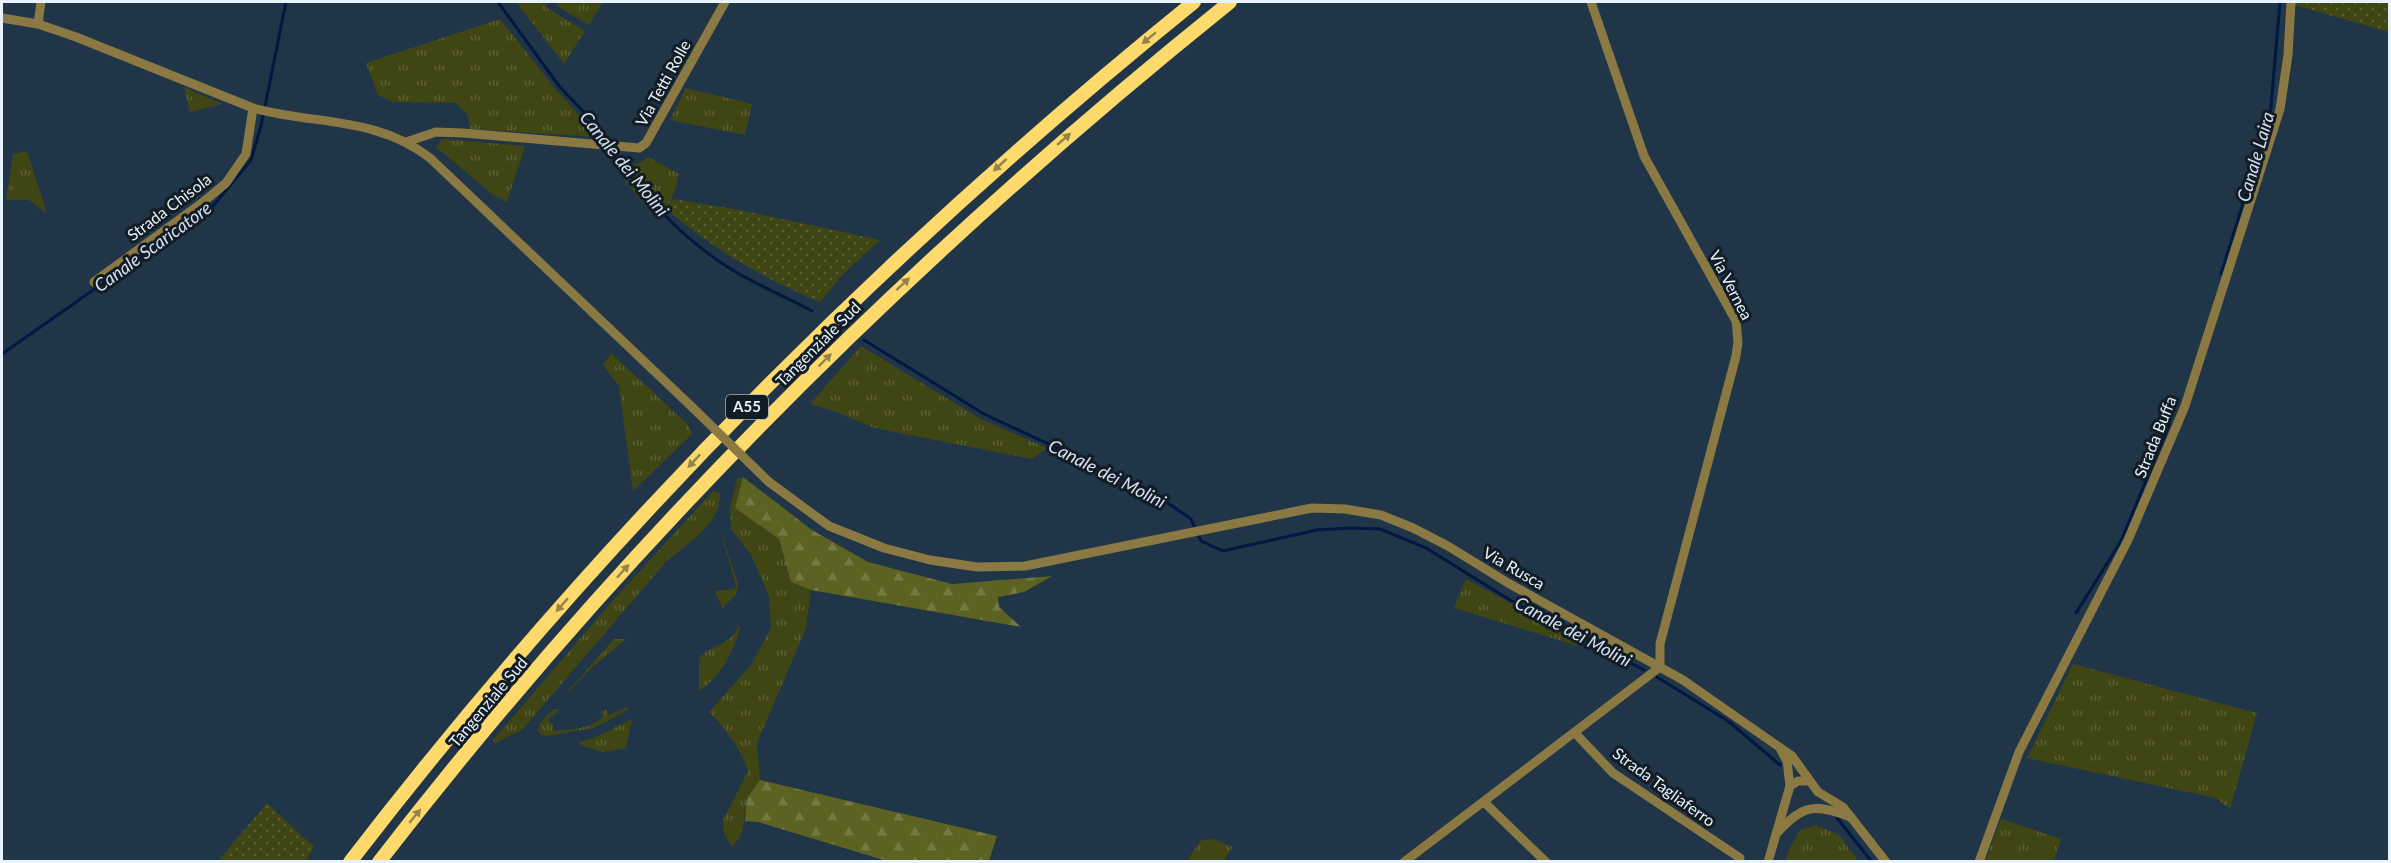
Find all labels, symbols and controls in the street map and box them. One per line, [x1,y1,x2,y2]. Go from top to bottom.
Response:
one-way arrow [1141,32,1156,44]
street label: Via Tetti Rolle [631,36,694,129]
water label: Canale dei Molini [576,106,674,220]
water label: Canale Laira [2232,109,2278,204]
one-way arrow [1056,133,1071,146]
one-way arrow [993,158,1008,171]
street label: Strada Chisola [123,169,214,244]
water label: Canale Scaricatore [89,196,215,296]
street label: Via Vernea [1706,247,1757,323]
one-way arrow [896,277,911,291]
street label: Tangenziale Sud [771,297,864,390]
one-way arrow [818,353,832,367]
street label: Strada Buffa [2130,393,2180,480]
road number: A55 [726,395,768,419]
water label: Canale dei Molini [1045,434,1170,512]
one-way arrow [688,453,701,468]
street label: Via Rusca [1480,542,1548,593]
one-way arrow [616,564,630,579]
water label: Canale dei Molini [1511,591,1636,671]
one-way arrow [556,597,569,612]
street label: Tangenziale Sud [444,653,531,751]
street label: Strada Tagliaferro [1609,743,1719,830]
one-way arrow [408,808,420,823]

